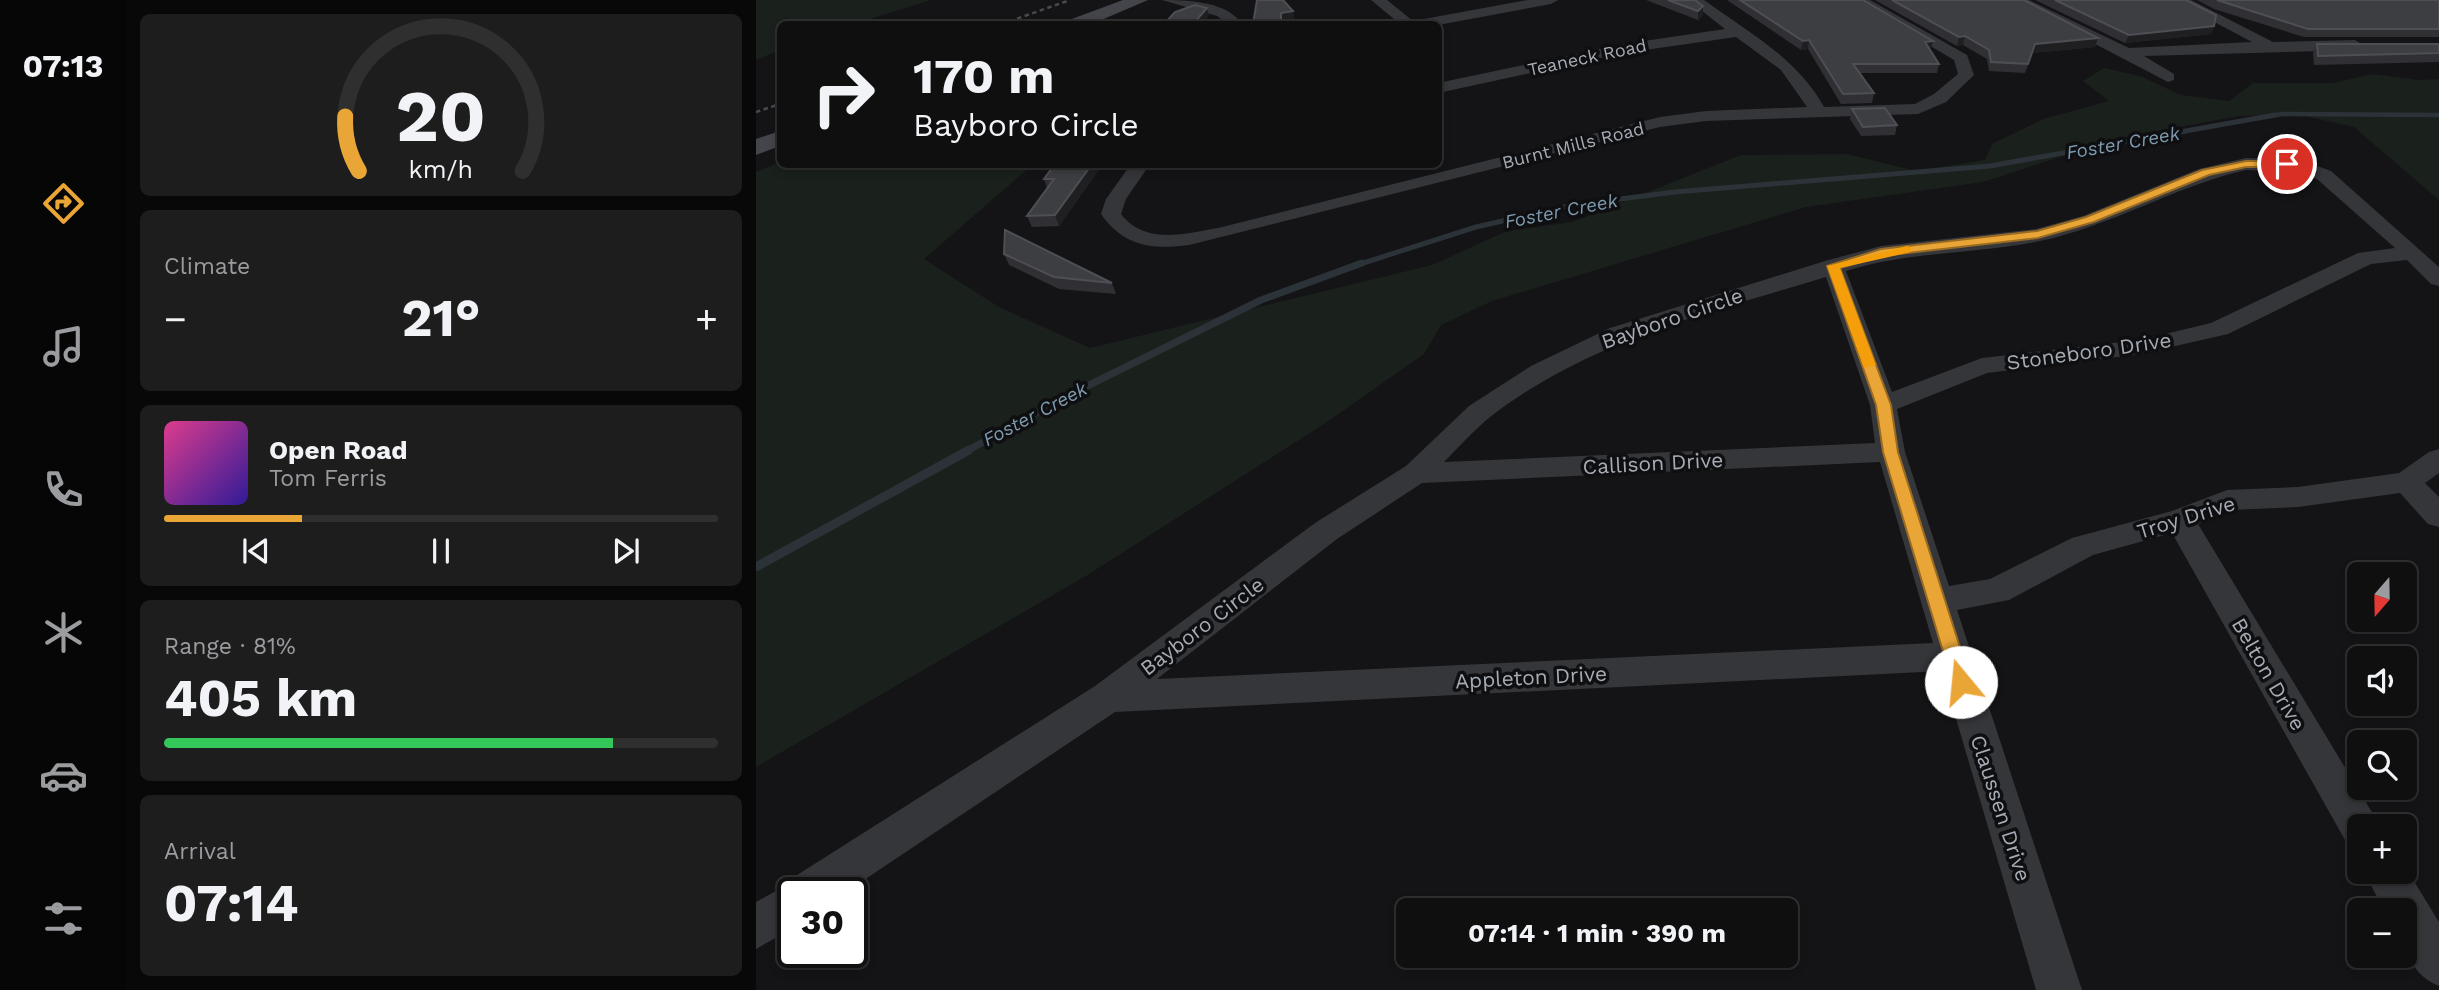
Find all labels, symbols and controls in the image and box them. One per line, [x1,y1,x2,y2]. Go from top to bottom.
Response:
street label: Teaneck Road [1526,34,1648,80]
text: 07:13 [22,47,104,85]
text: 170 m [913,47,1054,105]
icon: right [798,49,889,140]
text: 20 [396,73,486,159]
text: Bayboro Circle [913,106,1139,144]
street label: Burnt Mills Road [1500,117,1646,173]
water label: Foster Creek [2064,122,2182,164]
pin [2257,134,2317,194]
icon: arrive [2268,145,2306,183]
text: km/h [409,155,473,184]
icon: directions [39,179,88,228]
water label: Foster Creek [1502,189,1620,233]
text: Climate [164,253,250,280]
street label: Bayboro Circle [1598,282,1746,354]
text: 21° [401,288,481,349]
text: − [164,297,187,341]
text: + [695,297,718,341]
icon: music [39,322,88,371]
street label: Stoneboro Drive [2005,327,2173,375]
water label: Foster Creek [979,377,1092,451]
text: Open Road [269,435,407,465]
street label: Callison Drive [1582,447,1724,479]
icon: phone [39,465,88,514]
text: Tom Ferris [269,465,387,492]
street label: Troy Drive [2134,490,2238,544]
icon: previous [237,532,275,570]
icon: pause [422,532,460,570]
icon: next [607,532,645,570]
north arrow [2347,562,2417,632]
map controls [2347,562,2417,968]
street label: Bayboro Circle [1135,571,1269,681]
icon: climate [39,608,88,657]
street label: Belton Drive [2227,613,2311,735]
text: Range · 81% [164,633,296,660]
position arrow [1924,645,1998,719]
button: sound [2347,646,2417,716]
street label: Appleton Drive [1454,661,1608,693]
text: 405 km [164,668,357,729]
button: search [2347,730,2417,800]
street label: Claussen Drive [1966,732,2036,884]
icon: car [39,751,88,800]
button: + [2347,814,2417,884]
text: Arrival [164,838,236,865]
text: 07:14 [164,873,299,934]
speed limit sign: 30 [777,877,868,968]
icon: filters [39,894,88,943]
button: − [2347,898,2417,968]
text: 07:14 · 1 min · 390 m [1468,918,1726,948]

